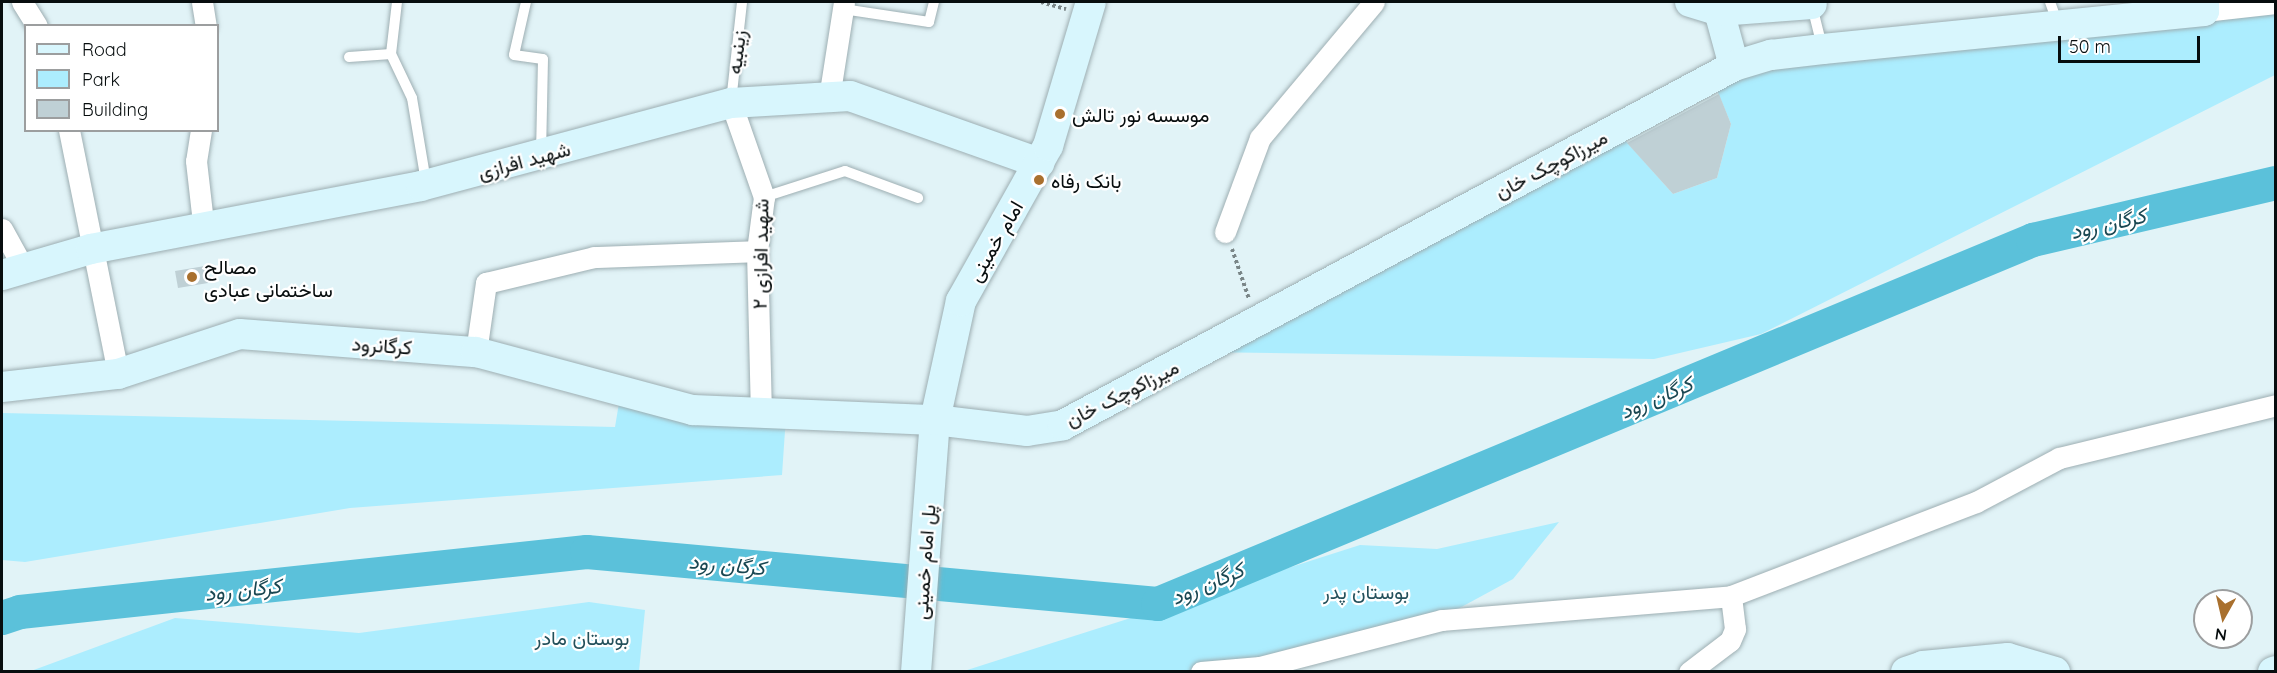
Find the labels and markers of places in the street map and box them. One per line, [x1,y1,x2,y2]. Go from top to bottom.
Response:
place label: موسسه نور تالش [1072,102,1209,126]
marker: موسسه نور تالش [1053,107,1067,121]
place label: بانک رفاه [1051,168,1121,192]
marker: بانک رفاه [1032,173,1046,187]
place label: مصالح ساختمانی عبادی [204,254,333,301]
marker: مصالح ساختمانی عبادی [185,270,199,284]

